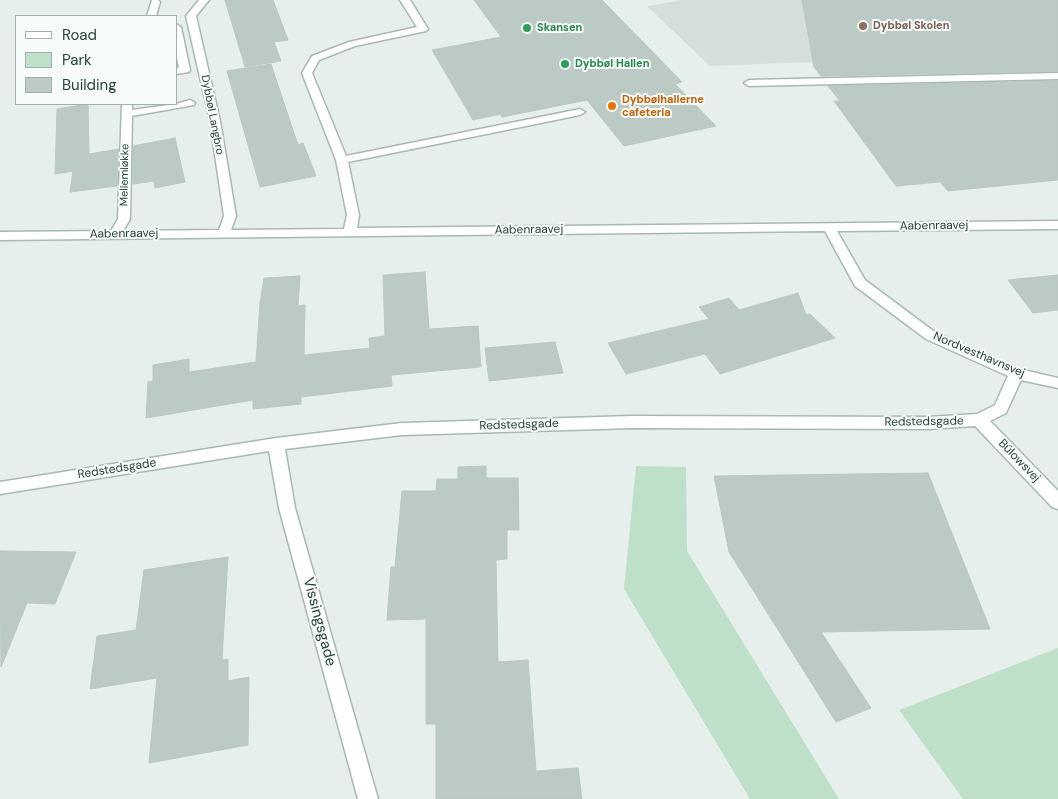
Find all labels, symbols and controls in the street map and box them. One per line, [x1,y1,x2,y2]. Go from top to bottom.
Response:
legend [15,15,178,105]
place label: Dybbøl Skolen [873,19,949,33]
marker: Dybbøl Skolen [857,20,869,32]
place label: Skansen [537,21,582,35]
marker: Skansen [521,22,533,34]
text: Road [62,25,97,45]
text: Park [62,50,92,70]
place label: Dybbøl Hallen [575,57,649,71]
marker: Dybbøl Hallen [559,58,571,70]
street label: Dybbøl Langbro [198,74,226,156]
text: Building [62,75,117,95]
place label: Dybbølhallerne cafeteria [622,93,704,119]
marker: Dybbølhallerne cafeteria [606,100,618,112]
street label: Mellemløkke [118,144,132,206]
street label: Aabenraavej [900,218,968,234]
street label: Aabenraavej [495,222,563,238]
street label: Aabenraavej [90,226,158,242]
street label: Nordvesthavnsvej [931,329,1027,381]
street label: Redstedsgade [884,414,964,430]
street label: Redstedsgade [479,416,559,434]
street label: Bülowsvej [995,436,1043,486]
street label: Redstedsgade [77,456,157,482]
street label: Vissingsgade [298,576,340,668]

